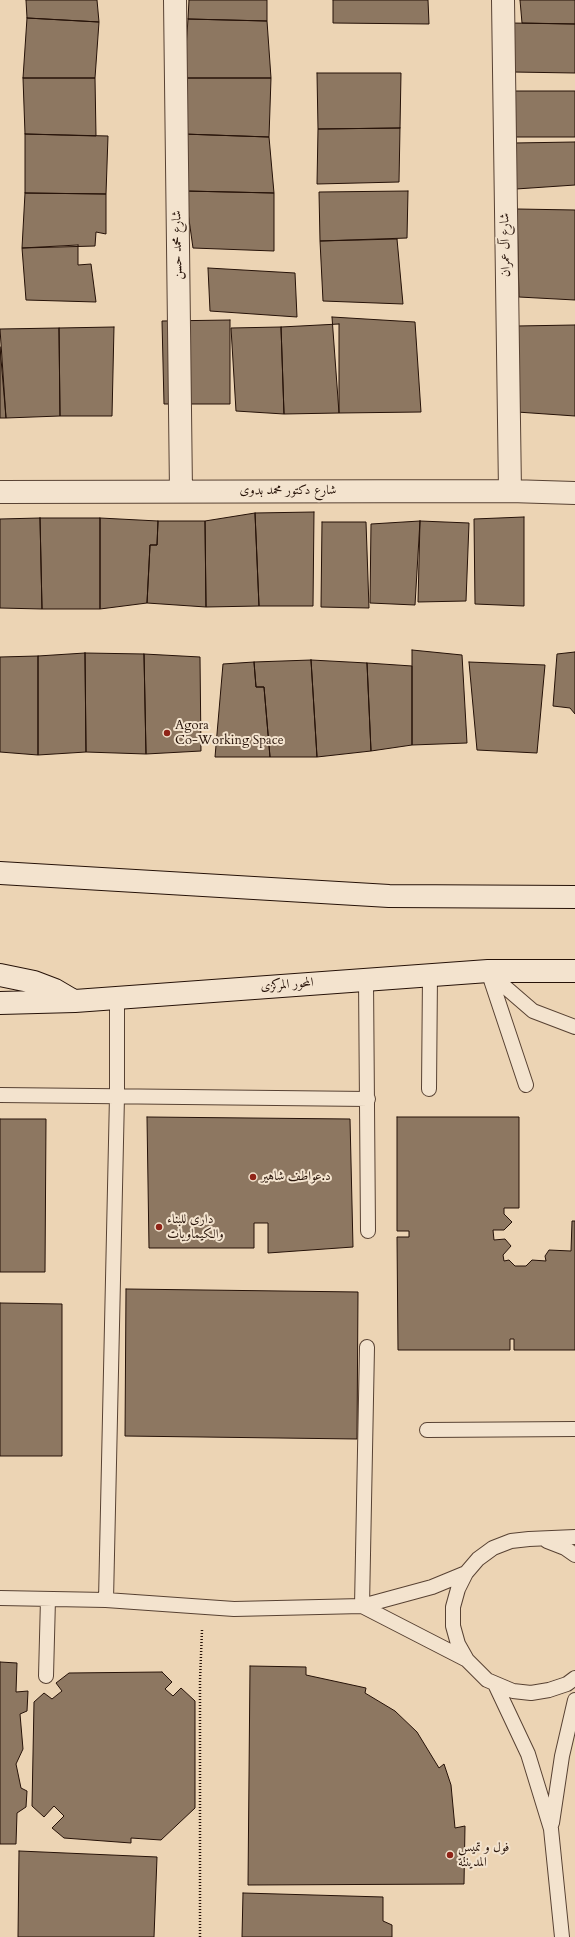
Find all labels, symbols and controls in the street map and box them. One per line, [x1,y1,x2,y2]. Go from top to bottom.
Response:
street label: شارع محمد حسن [170,210,186,280]
street label: شارع آل عمران [498,213,514,277]
street label: شارع دكتور محمد بدوى [240,483,336,499]
place label: Agora Co-Working Space [175,718,284,749]
marker: Agora Co-Working Space [162,728,172,738]
street label: المحور المركزى [260,975,314,995]
place label: د.عواطف شاهير [261,1169,331,1185]
marker: د.عواطف شاهير [248,1172,258,1182]
place label: دارى للبناء والكيماويات [167,1212,224,1243]
marker: دارى للبناء والكيماويات [154,1222,164,1232]
place label: فول و تميس المدينىة [458,1840,509,1871]
marker: فول و تميس المدينىة [445,1850,455,1860]

